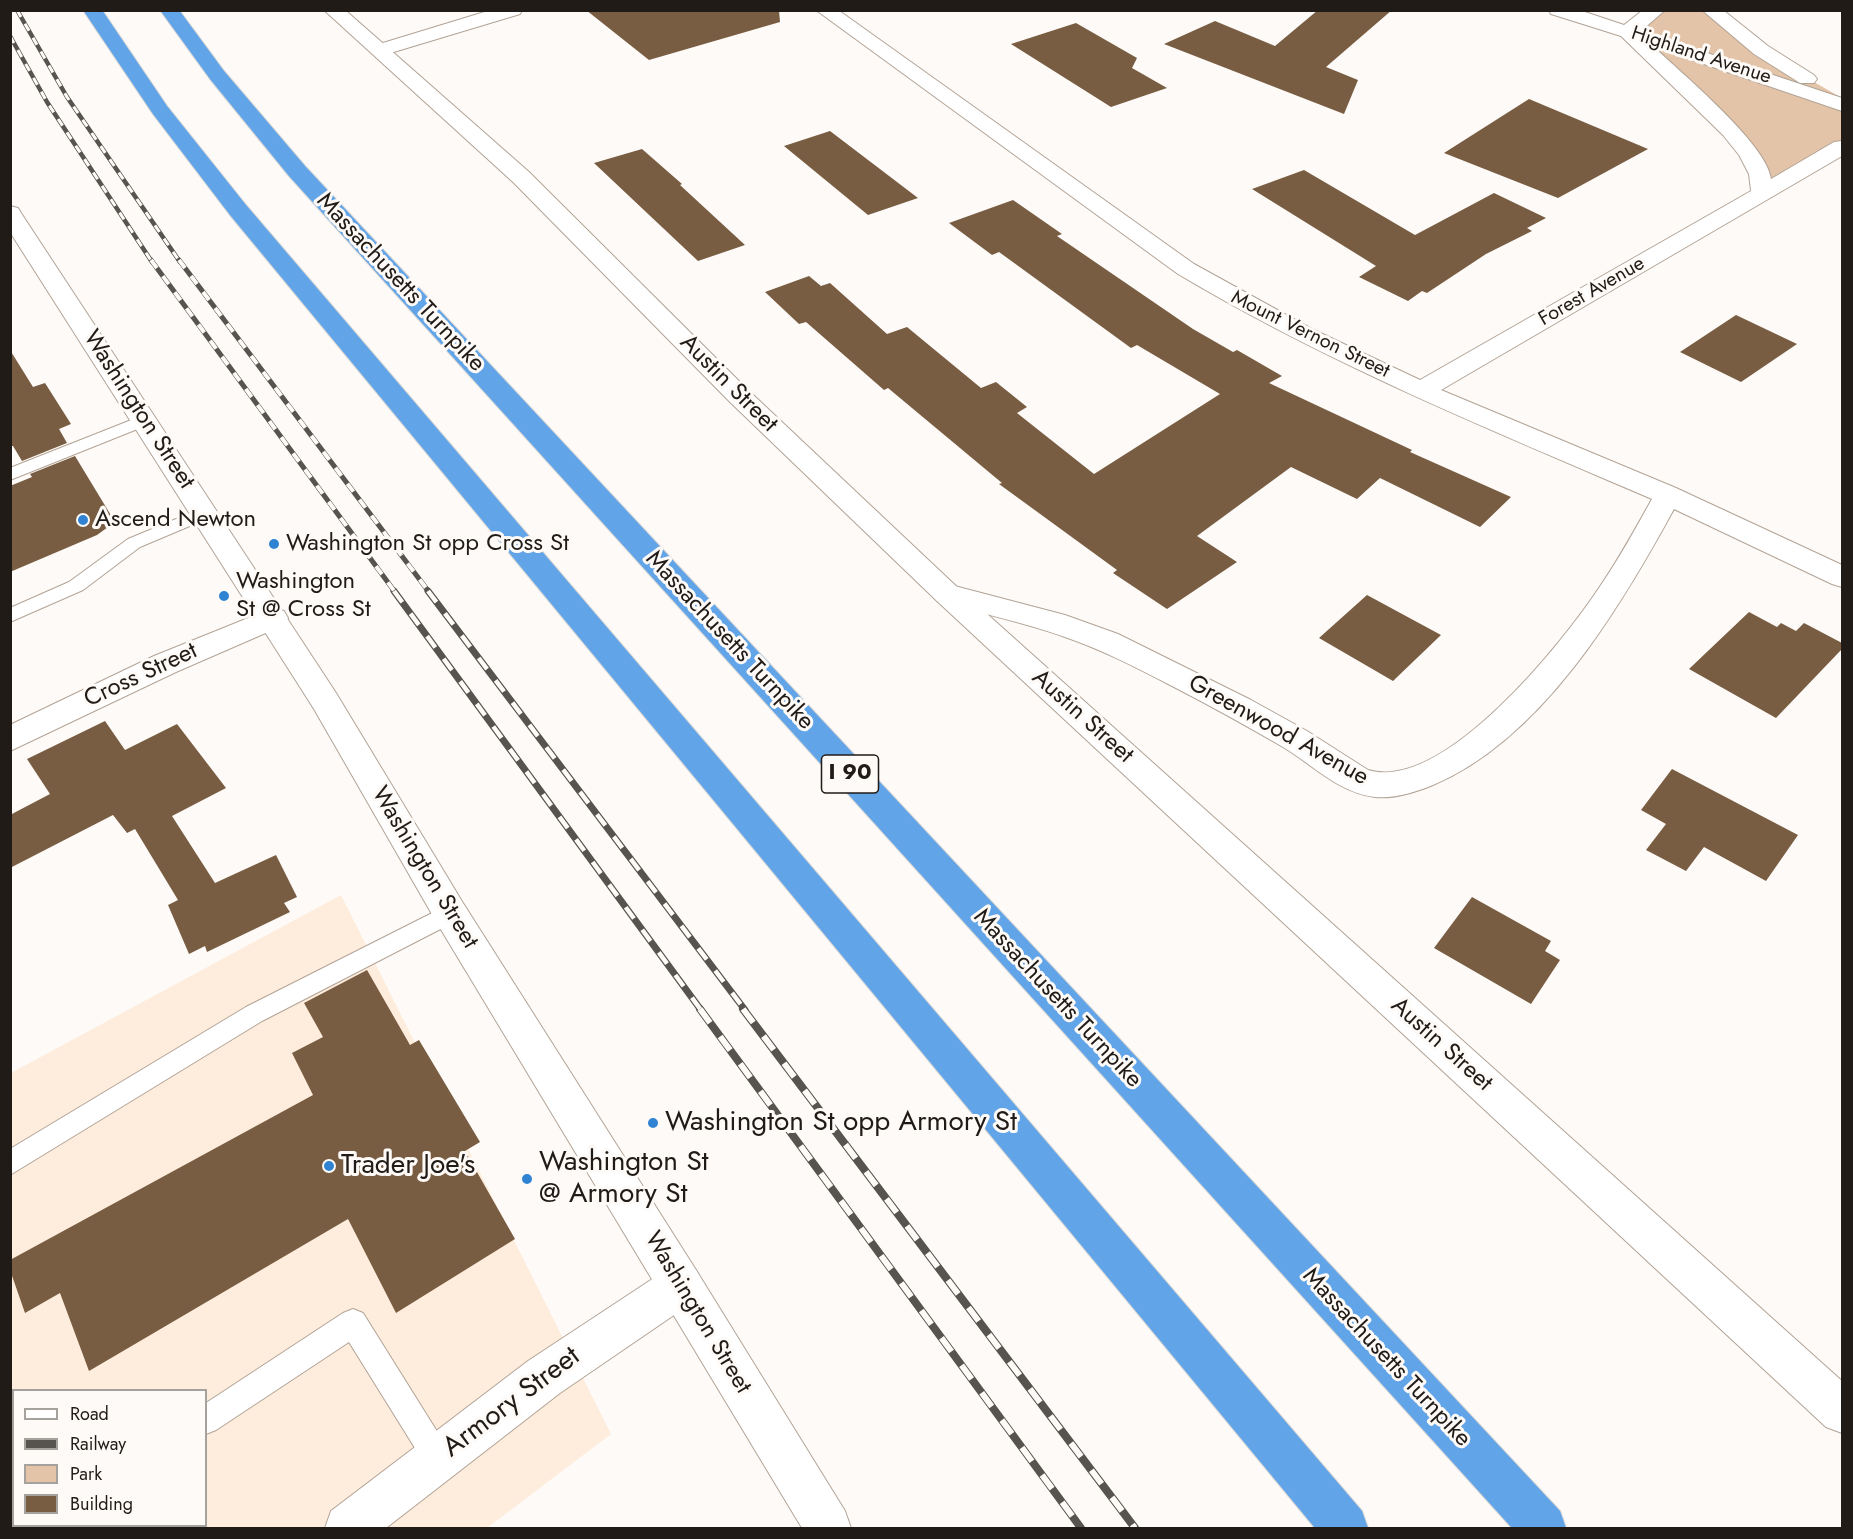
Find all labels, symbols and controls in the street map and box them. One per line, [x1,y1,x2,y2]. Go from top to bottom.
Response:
street label: Highland Avenue [1628,22,1774,90]
street label: Massachusetts Turnpike [310,188,490,378]
street label: Forest Avenue [1535,252,1649,332]
street label: Mount Vernon Street [1227,286,1393,384]
street label: Washington Street [76,325,200,495]
street label: Austin Street [673,329,783,439]
place label: Ascend Newton [95,506,256,534]
marker: Ascend Newton [76,513,90,527]
place label: Washington St opp Cross St [286,530,569,558]
marker: Washington St opp Cross St [267,537,281,551]
street label: Massachusetts Turnpike [639,546,819,736]
place label: Washington St @ Cross St [236,568,371,624]
marker: Washington St @ Cross St [217,589,231,603]
street label: Cross Street [80,637,202,715]
street label: Austin Street [1025,664,1139,770]
street label: Greenwood Avenue [1183,670,1373,792]
road number: I 90 [822,755,878,793]
street label: Washington Street [364,782,484,954]
street label: Massachusetts Turnpike [967,904,1147,1094]
street label: Austin Street [1384,992,1498,1098]
place label: Washington St opp Armory St [665,1106,1017,1140]
marker: Washington St opp Armory St [646,1116,660,1130]
place label: Washington St @ Armory St [539,1146,708,1212]
place label: Trader Joe's [341,1149,475,1183]
marker: Trader Joe's [322,1159,336,1173]
marker: Washington St @ Armory St [520,1172,534,1186]
street label: Washington Street [637,1227,757,1399]
street label: Massachusetts Turnpike [1296,1263,1476,1453]
street label: Armory Street [437,1340,587,1466]
legend [12,1389,207,1527]
text: Road [70,1401,109,1427]
text: Railway [70,1431,126,1457]
text: Park [70,1461,102,1487]
text: Building [70,1491,133,1517]

